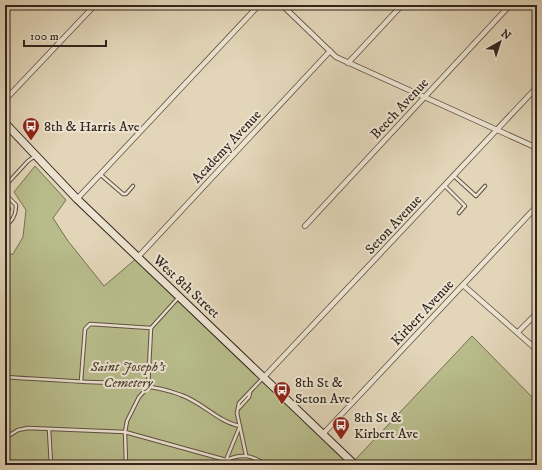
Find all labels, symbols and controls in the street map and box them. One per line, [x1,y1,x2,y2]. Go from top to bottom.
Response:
scale bar [24,22,106,48]
north arrow [480,22,520,62]
text: N [498,27,514,43]
text: 100 m [30,29,59,44]
street label: Beech Avenue [367,74,433,143]
street label: Academy Avenue [188,106,266,187]
bus stop icon: 8th & Harris Ave [21,116,41,141]
place label: 8th & Harris Ave [44,118,140,136]
street label: Seton Avenue [362,191,426,258]
street label: West 8th Street [148,250,224,323]
street label: Kirbert Avenue [387,276,458,350]
park label: Saint Joseph’s Cemetery [89,358,166,392]
place label: 8th St & Seton Ave [295,374,351,408]
bus stop icon: 8th St & Seton Ave [272,380,292,405]
place label: 8th St & Kirbert Ave [354,409,418,443]
bus stop icon: 8th St & Kirbert Ave [331,415,351,440]

